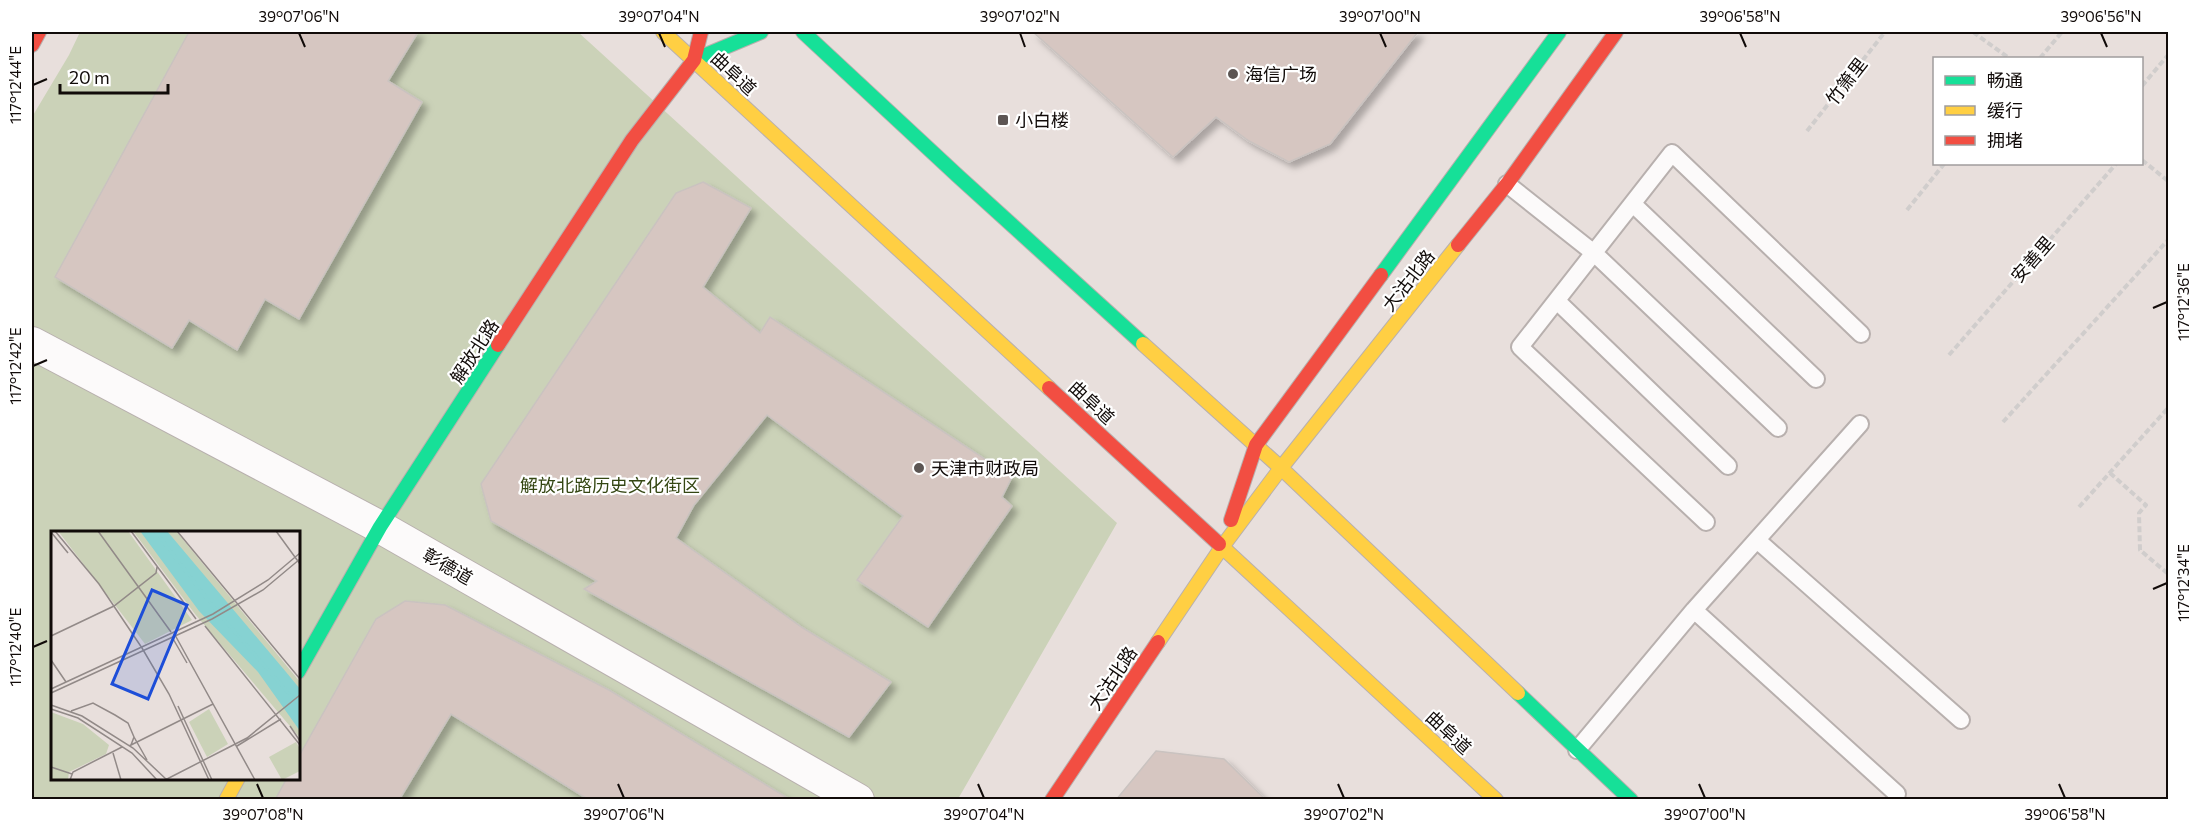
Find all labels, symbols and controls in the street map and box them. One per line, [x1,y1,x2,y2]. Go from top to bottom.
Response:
text: 39°07'06"N [258,7,340,25]
text: 39°07'04"N [618,7,700,25]
text: 39°07'02"N [980,7,1060,25]
text: 39°07'00"N [1339,7,1421,25]
text: 39°06'58"N [1699,7,1781,25]
text: 39°06'56"N [2060,7,2142,25]
text: 117°12'44"E [6,46,24,124]
street label: 曲阜道 [707,47,761,99]
street label: 竹箫里 [1821,53,1871,109]
scale bar [60,57,168,95]
legend [1933,57,2143,165]
place label: 海信广场 [1245,63,1317,85]
text: 20 m [69,66,110,88]
marker: 海信广场 [1226,67,1240,81]
text: 畅通 [1987,69,2023,91]
text: 缓行 [1987,99,2023,121]
place label: 小白楼 [1015,109,1069,131]
marker: 小白楼 [996,113,1010,127]
text: 拥堵 [1987,129,2023,151]
street label: 安善里 [2006,231,2058,287]
street label: 大沽北路 [1377,245,1439,315]
text: 117°12'36"E [2174,263,2192,341]
street label: 解放北路 [445,315,503,387]
text: 117°12'42"E [6,327,24,405]
street label: 曲阜道 [1065,376,1119,428]
place label: 天津市财政局 [931,457,1039,479]
marker: 天津市财政局 [912,461,926,475]
park label: 解放北路历史文化街区 [520,474,700,496]
inset map [51,531,300,780]
street label: 彰德道 [419,543,477,589]
text: 117°12'34"E [2174,544,2192,622]
text: 117°12'40"E [6,607,24,686]
street label: 大沽北路 [1083,642,1141,714]
street label: 曲阜道 [1422,706,1476,758]
text: 39°07'08"N [222,805,304,823]
text: 39°07'06"N [583,805,665,823]
text: 39°07'04"N [943,805,1025,823]
text: 39°07'02"N [1304,805,1384,823]
text: 39°07'00"N [1664,805,1746,823]
text: 39°06'58"N [2024,805,2106,823]

